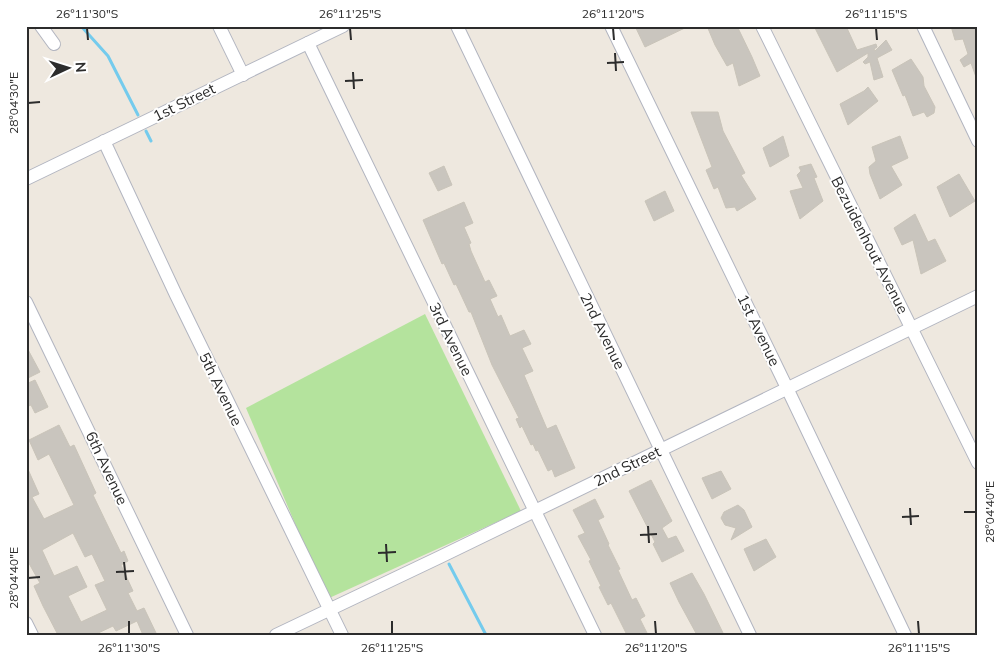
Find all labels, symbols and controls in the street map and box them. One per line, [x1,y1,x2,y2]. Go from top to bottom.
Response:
text: 26°11'30"S [56,6,118,21]
text: 26°11'25"S [319,6,381,21]
text: 26°11'20"S [582,6,644,21]
text: 26°11'15"S [845,6,907,21]
north arrow [42,42,92,92]
text: N [72,61,90,73]
text: 28°04'30"E [6,72,21,134]
street label: 1st Street [150,79,218,125]
street label: Bezuidenhout Avenue [827,173,913,317]
street label: 2nd Avenue [576,290,630,372]
street label: 1st Avenue [733,291,785,369]
street label: 3rd Avenue [425,299,477,379]
street label: 5th Avenue [195,349,247,429]
street label: 6th Avenue [82,428,132,508]
street label: 2nd Street [590,442,664,490]
text: 28°04'40"E [982,481,997,543]
text: 28°04'40"E [6,547,21,609]
text: 26°11'30"S [98,640,160,655]
text: 26°11'25"S [361,640,423,655]
text: 26°11'20"S [625,640,687,655]
text: 26°11'15"S [888,640,950,655]

